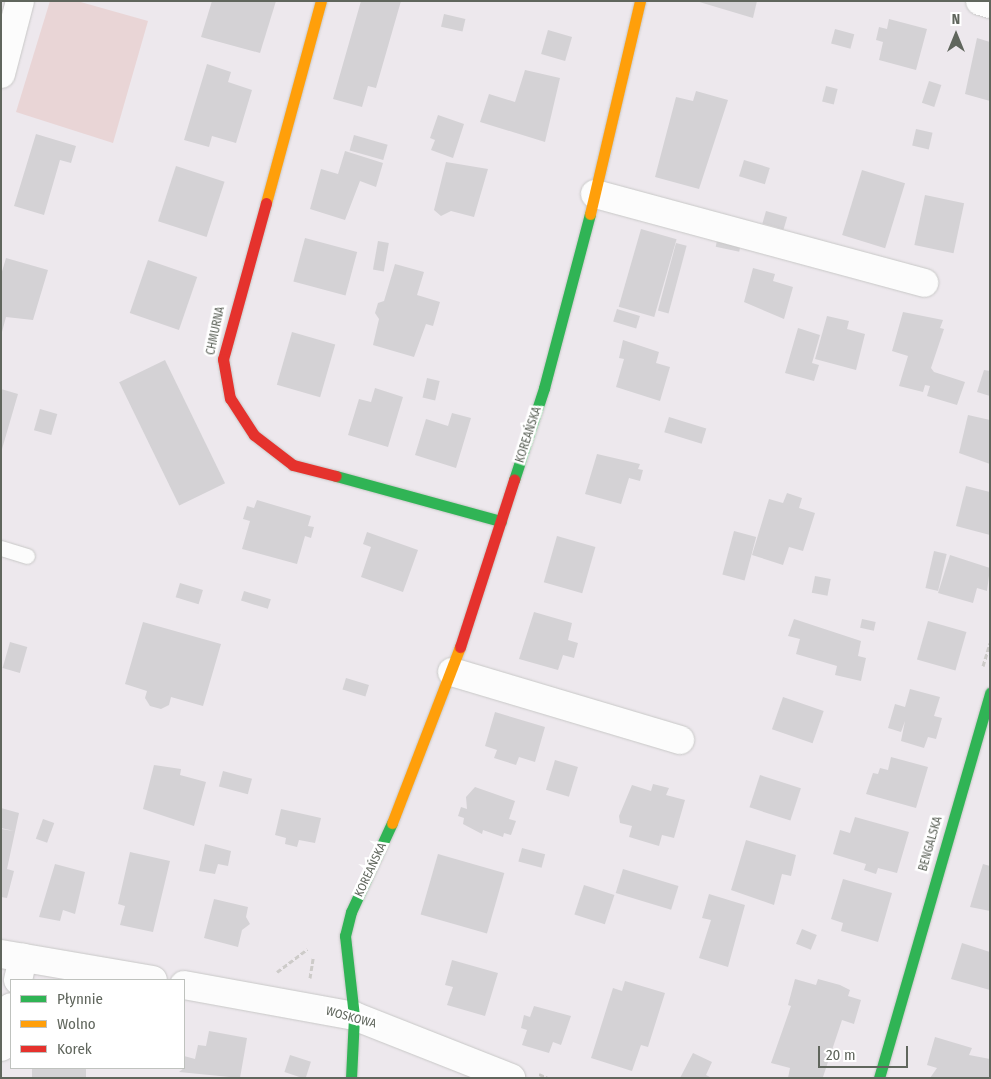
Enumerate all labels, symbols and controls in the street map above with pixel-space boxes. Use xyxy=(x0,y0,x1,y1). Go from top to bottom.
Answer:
north arrow xyxy=(931,10,981,60)
text: N xyxy=(952,11,960,28)
street label: CHMURNA xyxy=(204,305,228,357)
street label: KOREAŃSKA xyxy=(513,405,545,465)
street label: BENGALSKA xyxy=(916,815,946,873)
street label: KOREAŃSKA xyxy=(352,841,390,899)
legend xyxy=(10,979,185,1069)
text: Płynnie xyxy=(57,990,103,1008)
street label: WOSKOWA xyxy=(324,1004,378,1032)
text: Wolno xyxy=(57,1015,96,1033)
scale bar xyxy=(821,1036,911,1068)
text: Korek xyxy=(57,1040,92,1058)
text: 20 m xyxy=(826,1046,856,1064)

